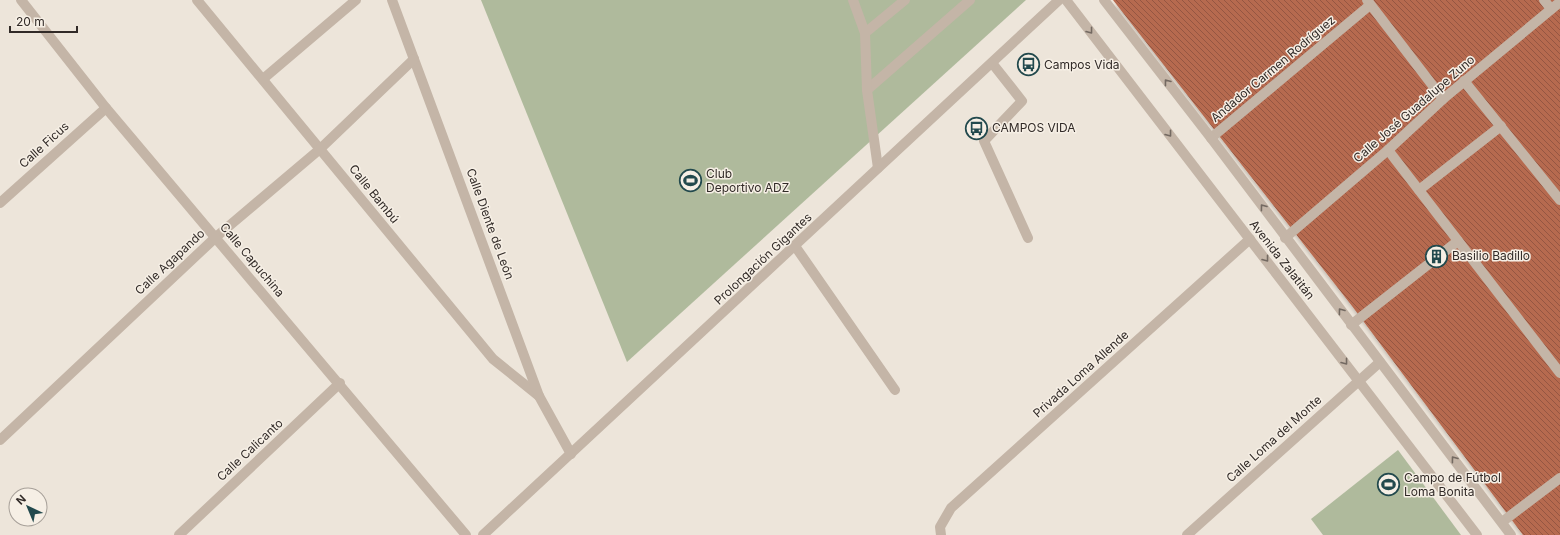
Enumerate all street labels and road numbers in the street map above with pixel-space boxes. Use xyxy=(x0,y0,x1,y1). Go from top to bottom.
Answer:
street label: Andador Carmen Rodríguez xyxy=(1207,12,1338,125)
street label: Calle José Guadalupe Zuno xyxy=(1350,52,1477,165)
street label: Calle Ficus xyxy=(16,118,72,171)
street label: Calle Bambú xyxy=(346,161,403,226)
street label: Calle Diente de León xyxy=(463,166,518,282)
street label: Prolongación Gigantes xyxy=(711,209,815,308)
street label: Avenida Zalatitán xyxy=(1247,217,1318,303)
street label: Calle Capuchina xyxy=(217,219,288,300)
street label: Calle Agapando xyxy=(132,225,208,298)
street label: Privada Loma Allende xyxy=(1030,327,1131,420)
street label: Calle Loma del Monte xyxy=(1223,392,1324,485)
street label: Calle Calicanto xyxy=(214,415,286,484)

